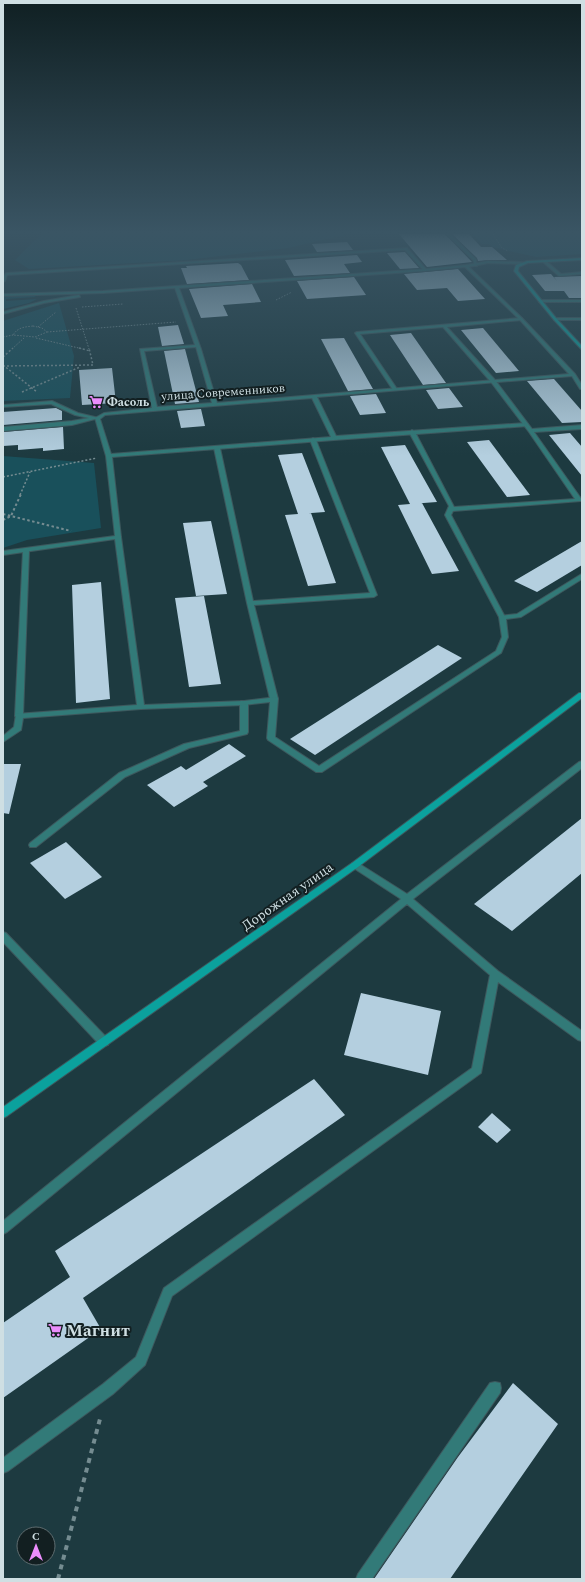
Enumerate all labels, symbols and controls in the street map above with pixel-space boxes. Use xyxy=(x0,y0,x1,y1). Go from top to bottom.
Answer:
street label: улица Современников xyxy=(160,379,285,406)
place label: Фасоль xyxy=(107,393,150,412)
supermarket icon: Фасоль xyxy=(88,394,104,410)
street label: Дорожная улица xyxy=(237,857,338,936)
place label: Магнит xyxy=(66,1318,130,1344)
supermarket icon: Магнит xyxy=(47,1322,63,1338)
north arrow xyxy=(16,1526,56,1566)
text: С xyxy=(32,1528,40,1545)

